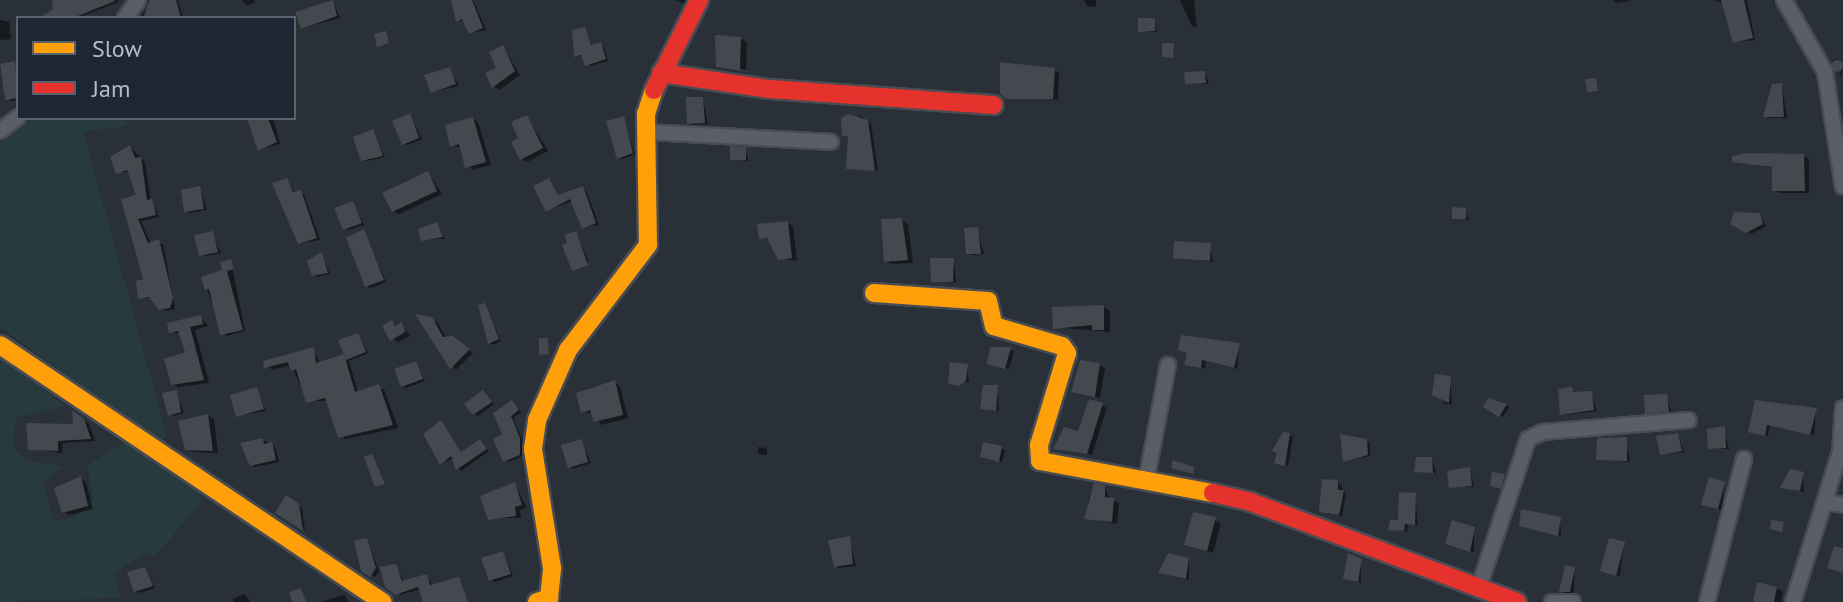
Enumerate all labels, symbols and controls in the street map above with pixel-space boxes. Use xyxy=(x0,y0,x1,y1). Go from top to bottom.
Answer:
legend xyxy=(16,16,296,120)
text: Slow xyxy=(92,33,142,64)
text: Jam xyxy=(92,73,130,104)

